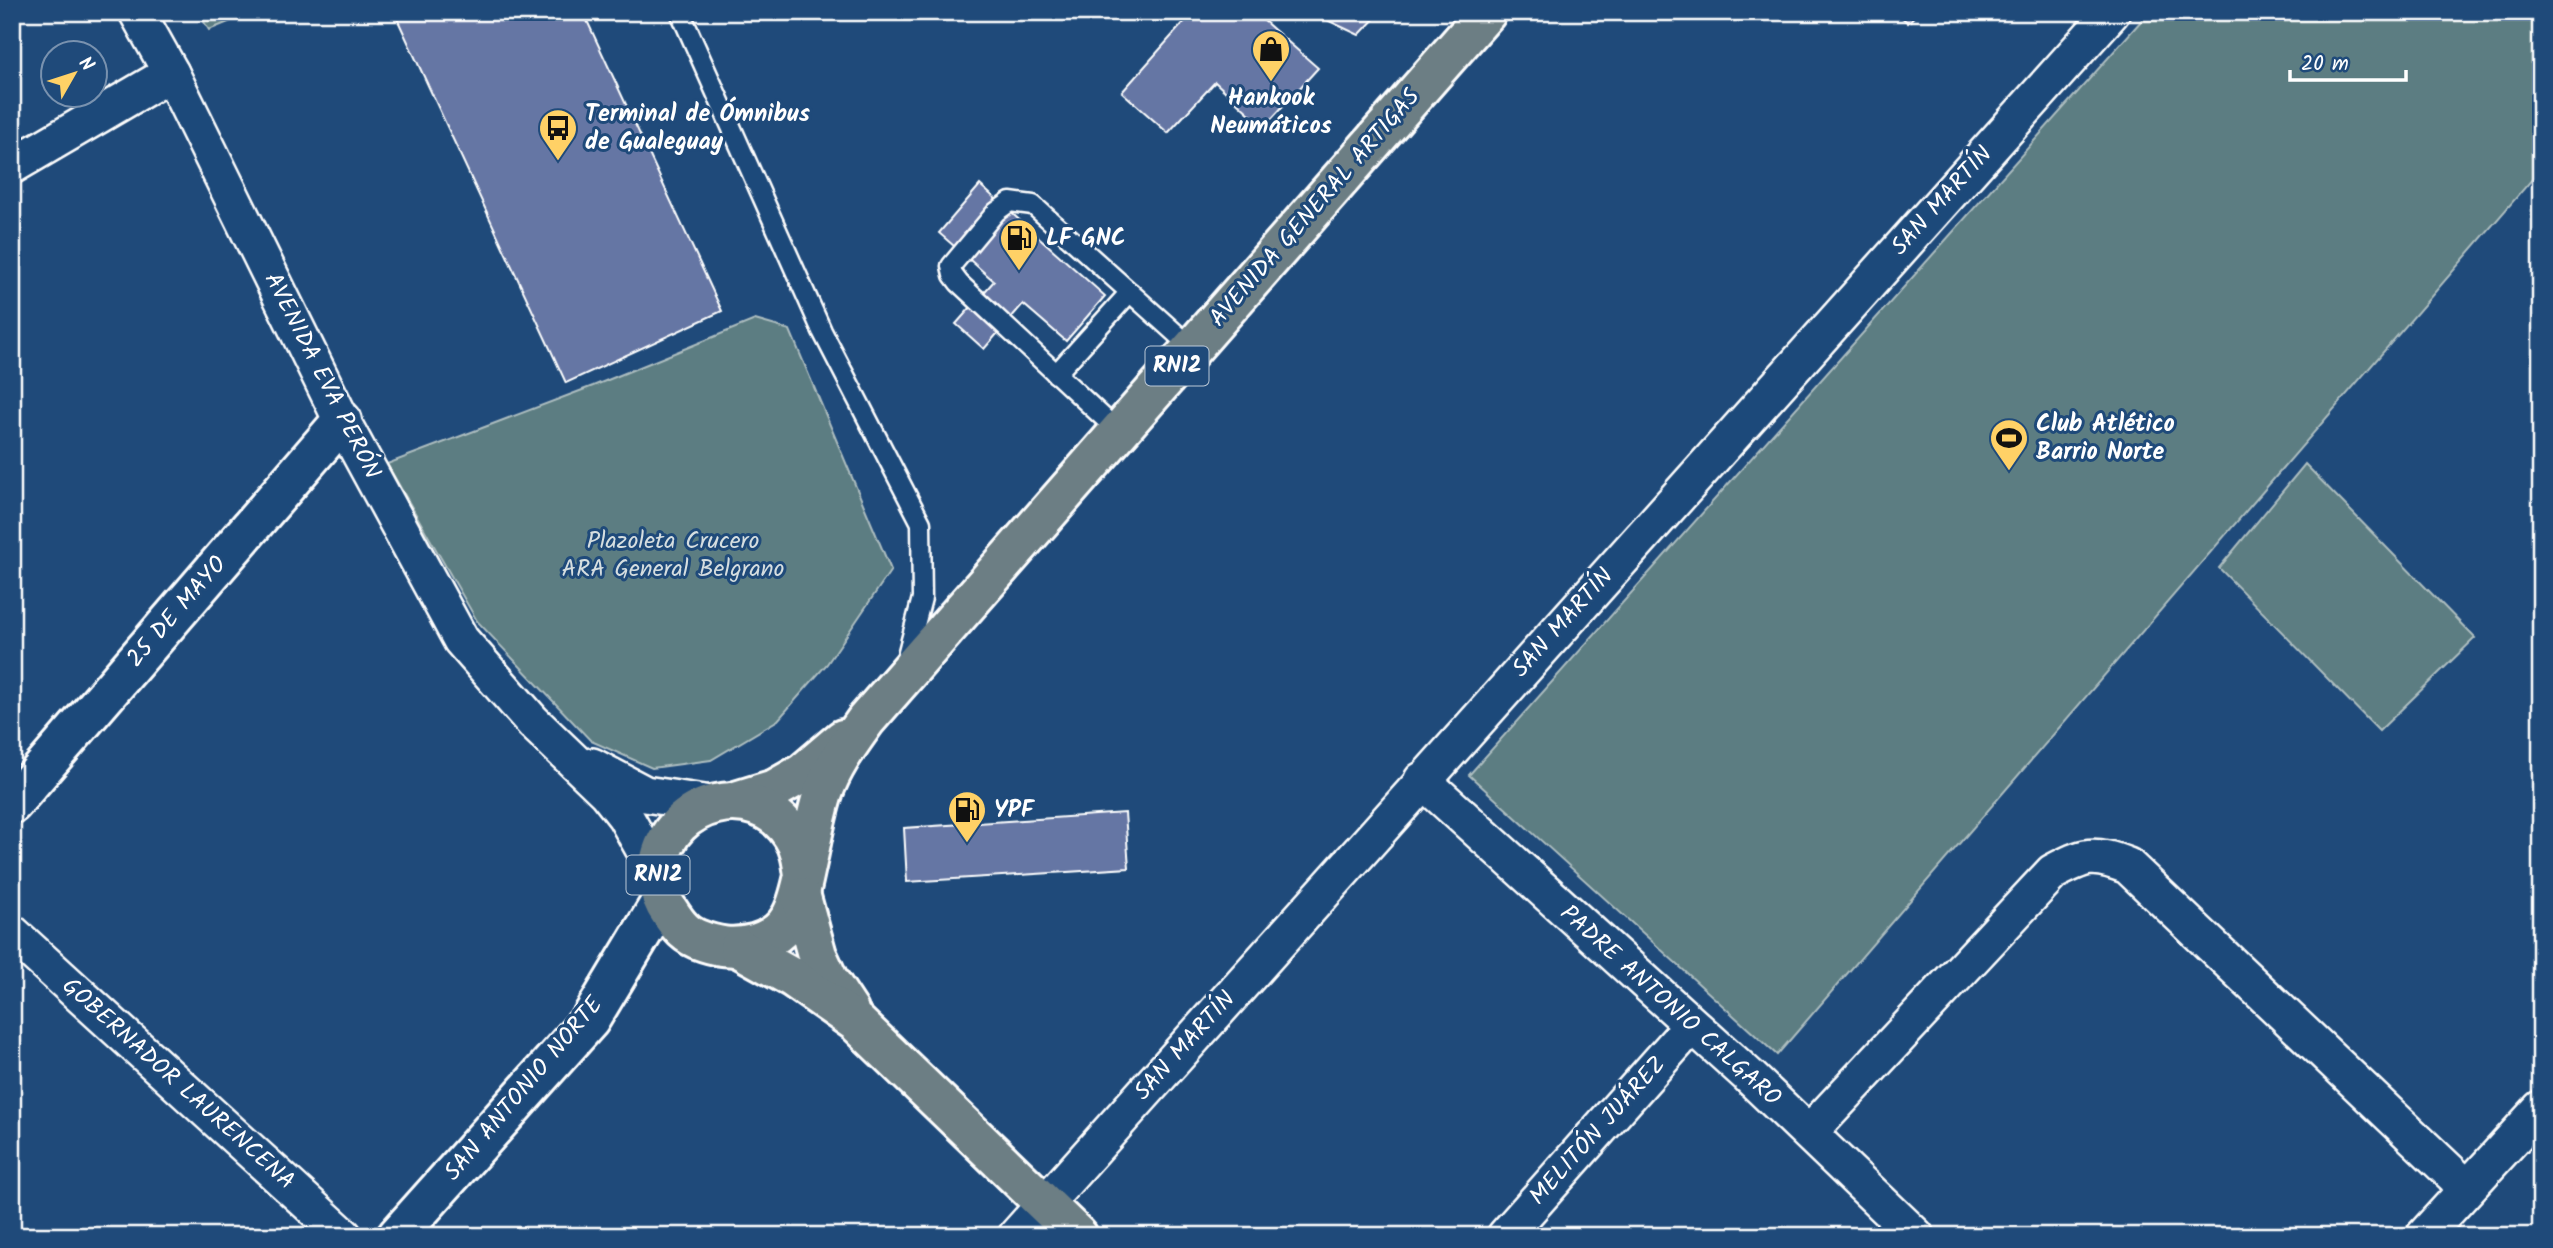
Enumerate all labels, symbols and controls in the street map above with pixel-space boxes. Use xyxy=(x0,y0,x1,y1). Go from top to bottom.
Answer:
shop icon: Hankook Neumáticos xyxy=(1250,28,1292,83)
north arrow xyxy=(38,38,108,108)
scale bar xyxy=(2290,38,2406,82)
text: 20 m xyxy=(2301,48,2349,81)
text: N xyxy=(70,50,101,79)
place label: Hankook Neumáticos xyxy=(1210,79,1332,146)
street label: AVENIDA GENERAL ARTIGAS xyxy=(1200,80,1430,336)
place label: Terminal de Ómnibus de Gualeguay xyxy=(585,95,810,162)
bus stop icon: Terminal de Ómnibus de Gualeguay xyxy=(537,107,579,162)
street label: SAN MARTÍN xyxy=(1882,137,2002,265)
fuel station icon: LF GNC xyxy=(998,217,1040,272)
place label: LF GNC xyxy=(1046,219,1126,258)
street label: AVENIDA EVA PERÓN xyxy=(253,266,391,486)
road number: RN12 xyxy=(1146,346,1208,386)
place label: Club Atlético Barrio Norte xyxy=(2036,405,2175,472)
sports icon: Club Atlético Barrio Norte xyxy=(1988,417,2030,472)
park label: Plazoleta Crucero ARA General Belgrano xyxy=(562,522,785,589)
street label: 25 DE MAYO xyxy=(117,547,237,677)
street label: SAN MARTÍN xyxy=(1503,559,1623,687)
fuel station icon: YPF xyxy=(946,789,988,844)
place label: YPF xyxy=(994,791,1036,830)
road number: RN12 xyxy=(626,856,690,894)
street label: PADRE ANTONIO CALGARO xyxy=(1550,895,1790,1117)
street label: GOBERNADOR LAURENCENA xyxy=(52,968,304,1200)
street label: SAN MARTÍN xyxy=(1125,982,1245,1110)
street label: SAN ANTONIO NORTE xyxy=(435,987,614,1190)
street label: MELITÓN JUÁREZ xyxy=(1520,1047,1676,1215)

